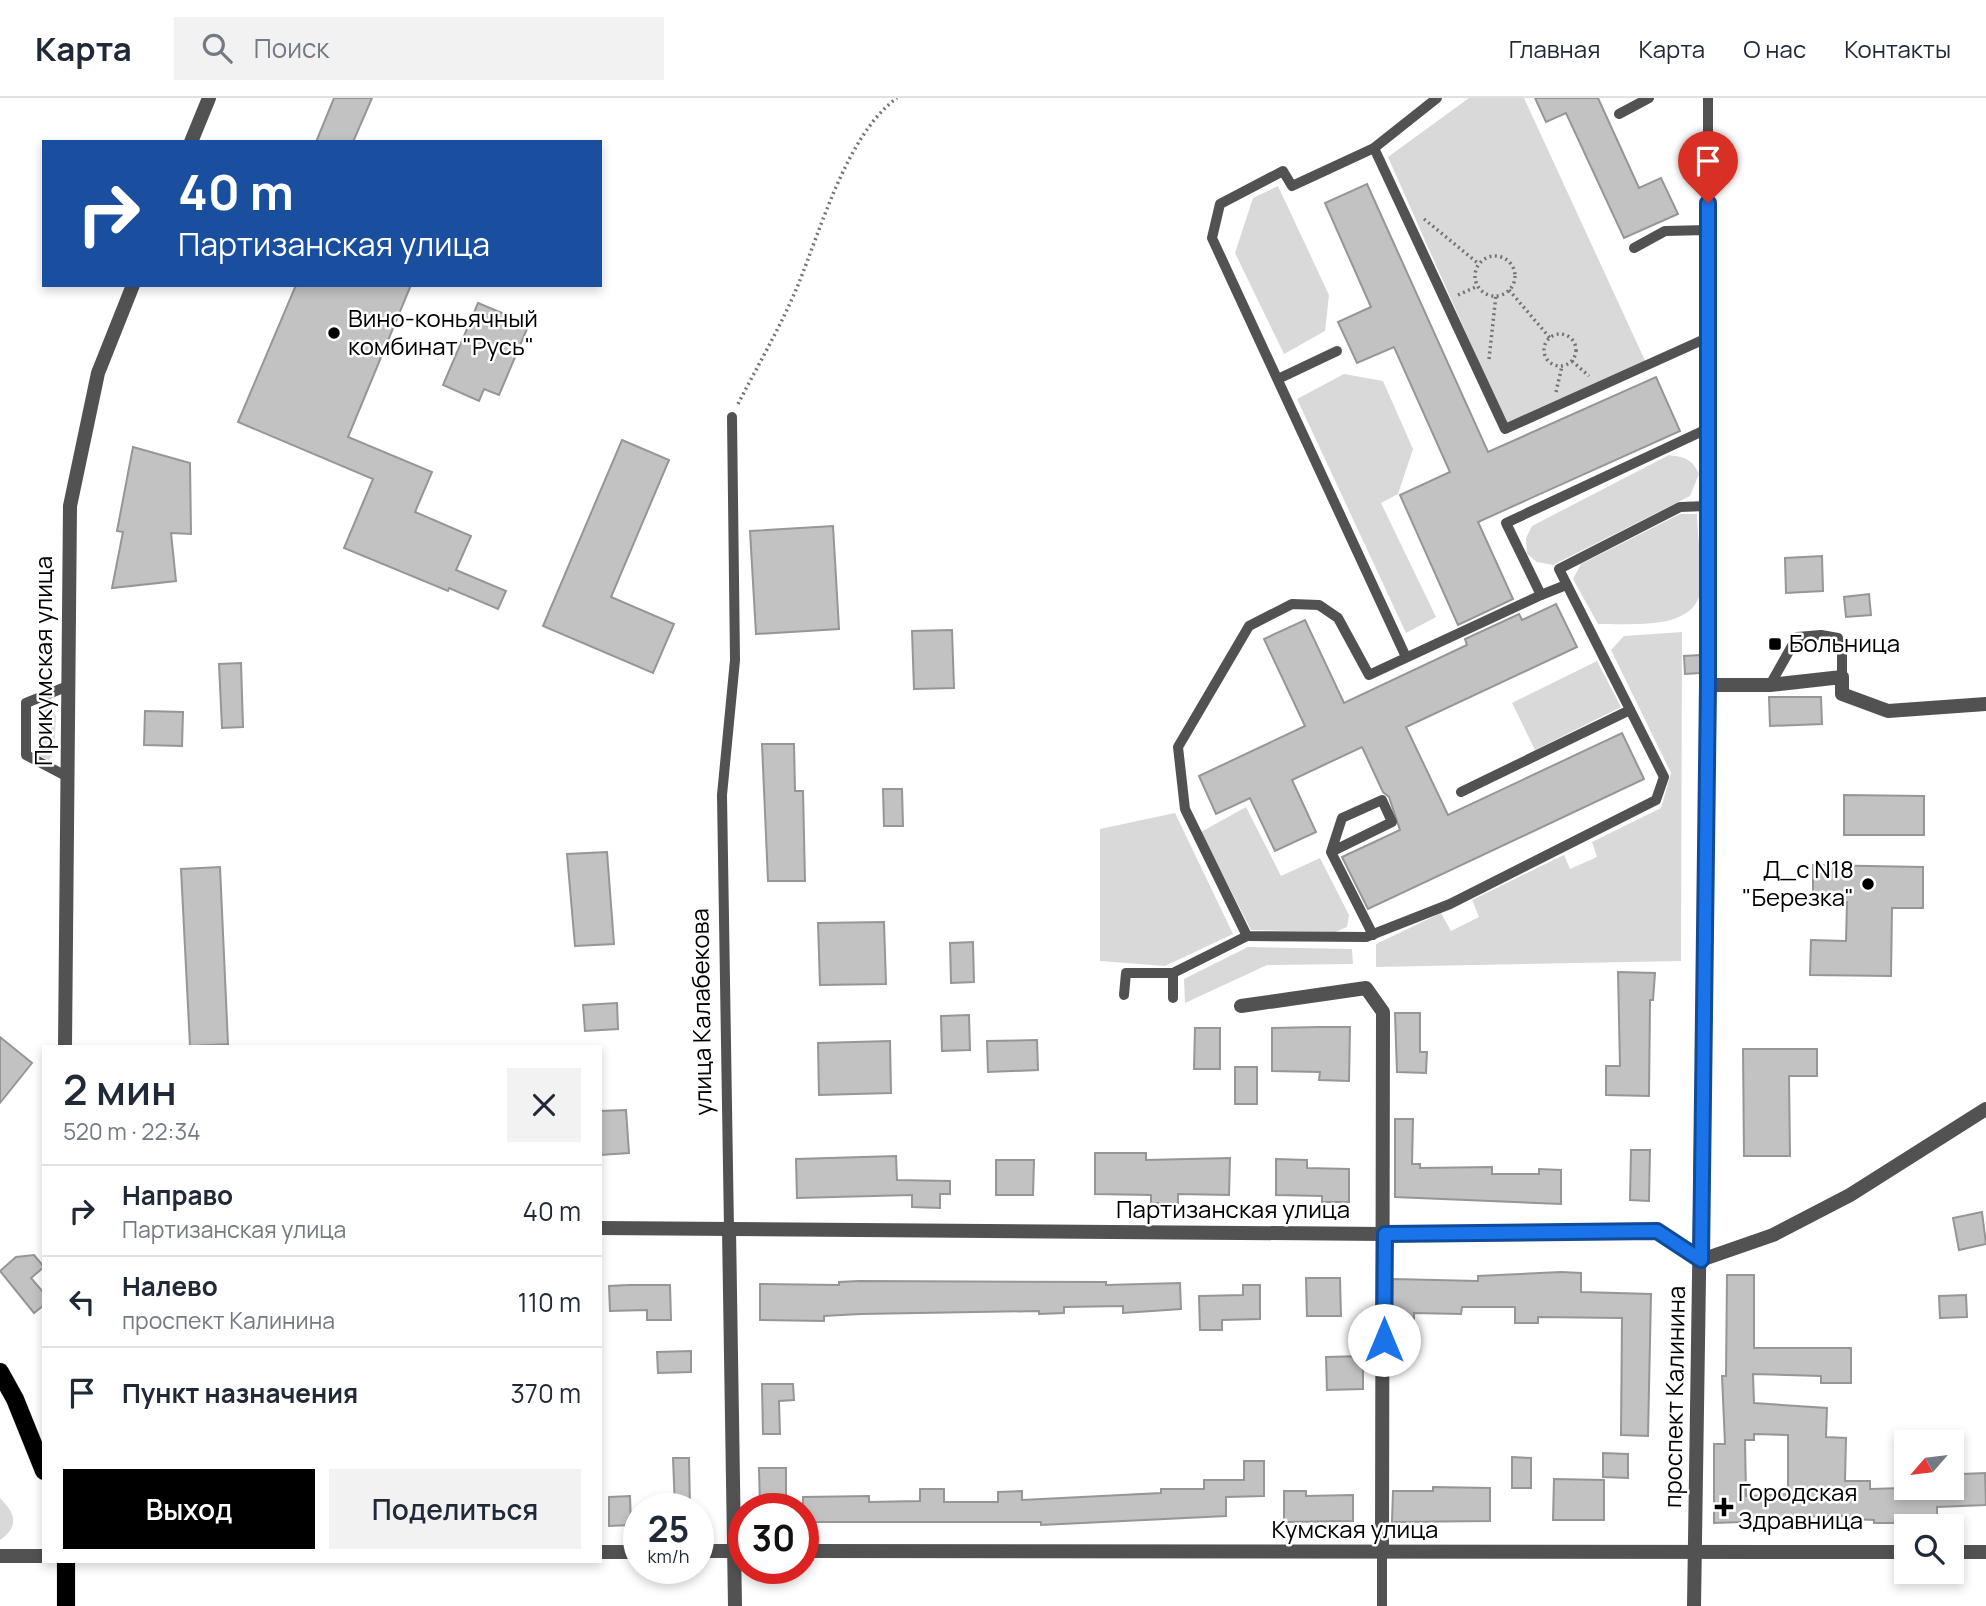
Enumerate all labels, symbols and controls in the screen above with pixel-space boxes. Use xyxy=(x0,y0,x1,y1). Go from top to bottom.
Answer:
search box xyxy=(174,17,664,80)
text: Карта xyxy=(35,26,132,71)
icon: search xyxy=(198,29,236,67)
text: Поиск xyxy=(254,30,329,66)
text: Главная xyxy=(1509,32,1600,65)
text: Карта xyxy=(1638,32,1705,65)
text: О нас xyxy=(1743,32,1806,65)
text: Контакты xyxy=(1844,32,1951,65)
pin xyxy=(1678,131,1738,203)
icon: arrive xyxy=(1689,142,1727,180)
text: 40 m xyxy=(178,158,294,225)
icon: right xyxy=(63,168,154,259)
text: Партизанская улица xyxy=(178,222,490,266)
place label: Вино-коньячный комбинат "Русь" xyxy=(348,301,538,362)
marker: Вино-коньячный комбинат "Русь" xyxy=(326,325,342,341)
street label: Прикумская улица xyxy=(26,556,59,766)
place label: Больница xyxy=(1789,626,1900,659)
marker: Больница xyxy=(1767,636,1783,652)
place label: Д_с N18 "Березка" xyxy=(1742,852,1854,913)
marker: Д_с N18 "Березка" xyxy=(1860,876,1876,892)
street label: улица Калабекова xyxy=(682,908,719,1116)
text: 2 мин xyxy=(63,1060,177,1118)
button: close xyxy=(507,1068,581,1142)
text: 520 m · 22:34 xyxy=(63,1115,201,1147)
text: Направо xyxy=(122,1177,233,1213)
icon: right xyxy=(63,1192,101,1230)
street label: Партизанская улица xyxy=(1116,1192,1350,1225)
text: 40 m xyxy=(523,1193,581,1229)
text: Партизанская улица xyxy=(122,1213,346,1245)
text: Налево xyxy=(122,1268,218,1304)
icon: left xyxy=(63,1283,101,1321)
text: 110 m xyxy=(518,1284,581,1320)
street label: проспект Калинина xyxy=(1655,1286,1692,1508)
position arrow xyxy=(1347,1303,1421,1377)
text: проспект Калинина xyxy=(122,1304,335,1336)
icon: arrive xyxy=(63,1374,101,1412)
text: Пункт назначения xyxy=(122,1375,358,1411)
text: 370 m xyxy=(510,1375,581,1411)
north arrow xyxy=(1894,1430,1964,1500)
map controls xyxy=(1894,1430,1964,1584)
button: Выход xyxy=(63,1469,315,1549)
button: Поделиться xyxy=(329,1469,581,1549)
place label: Городская Здравница xyxy=(1738,1475,1863,1536)
speed limit sign: 30 xyxy=(728,1493,819,1584)
marker: Городская Здравница xyxy=(1716,1499,1732,1515)
text: 25 xyxy=(648,1505,689,1553)
street label: Кумская улица xyxy=(1272,1512,1438,1545)
button: search xyxy=(1894,1514,1964,1584)
text: km/h xyxy=(648,1544,689,1568)

